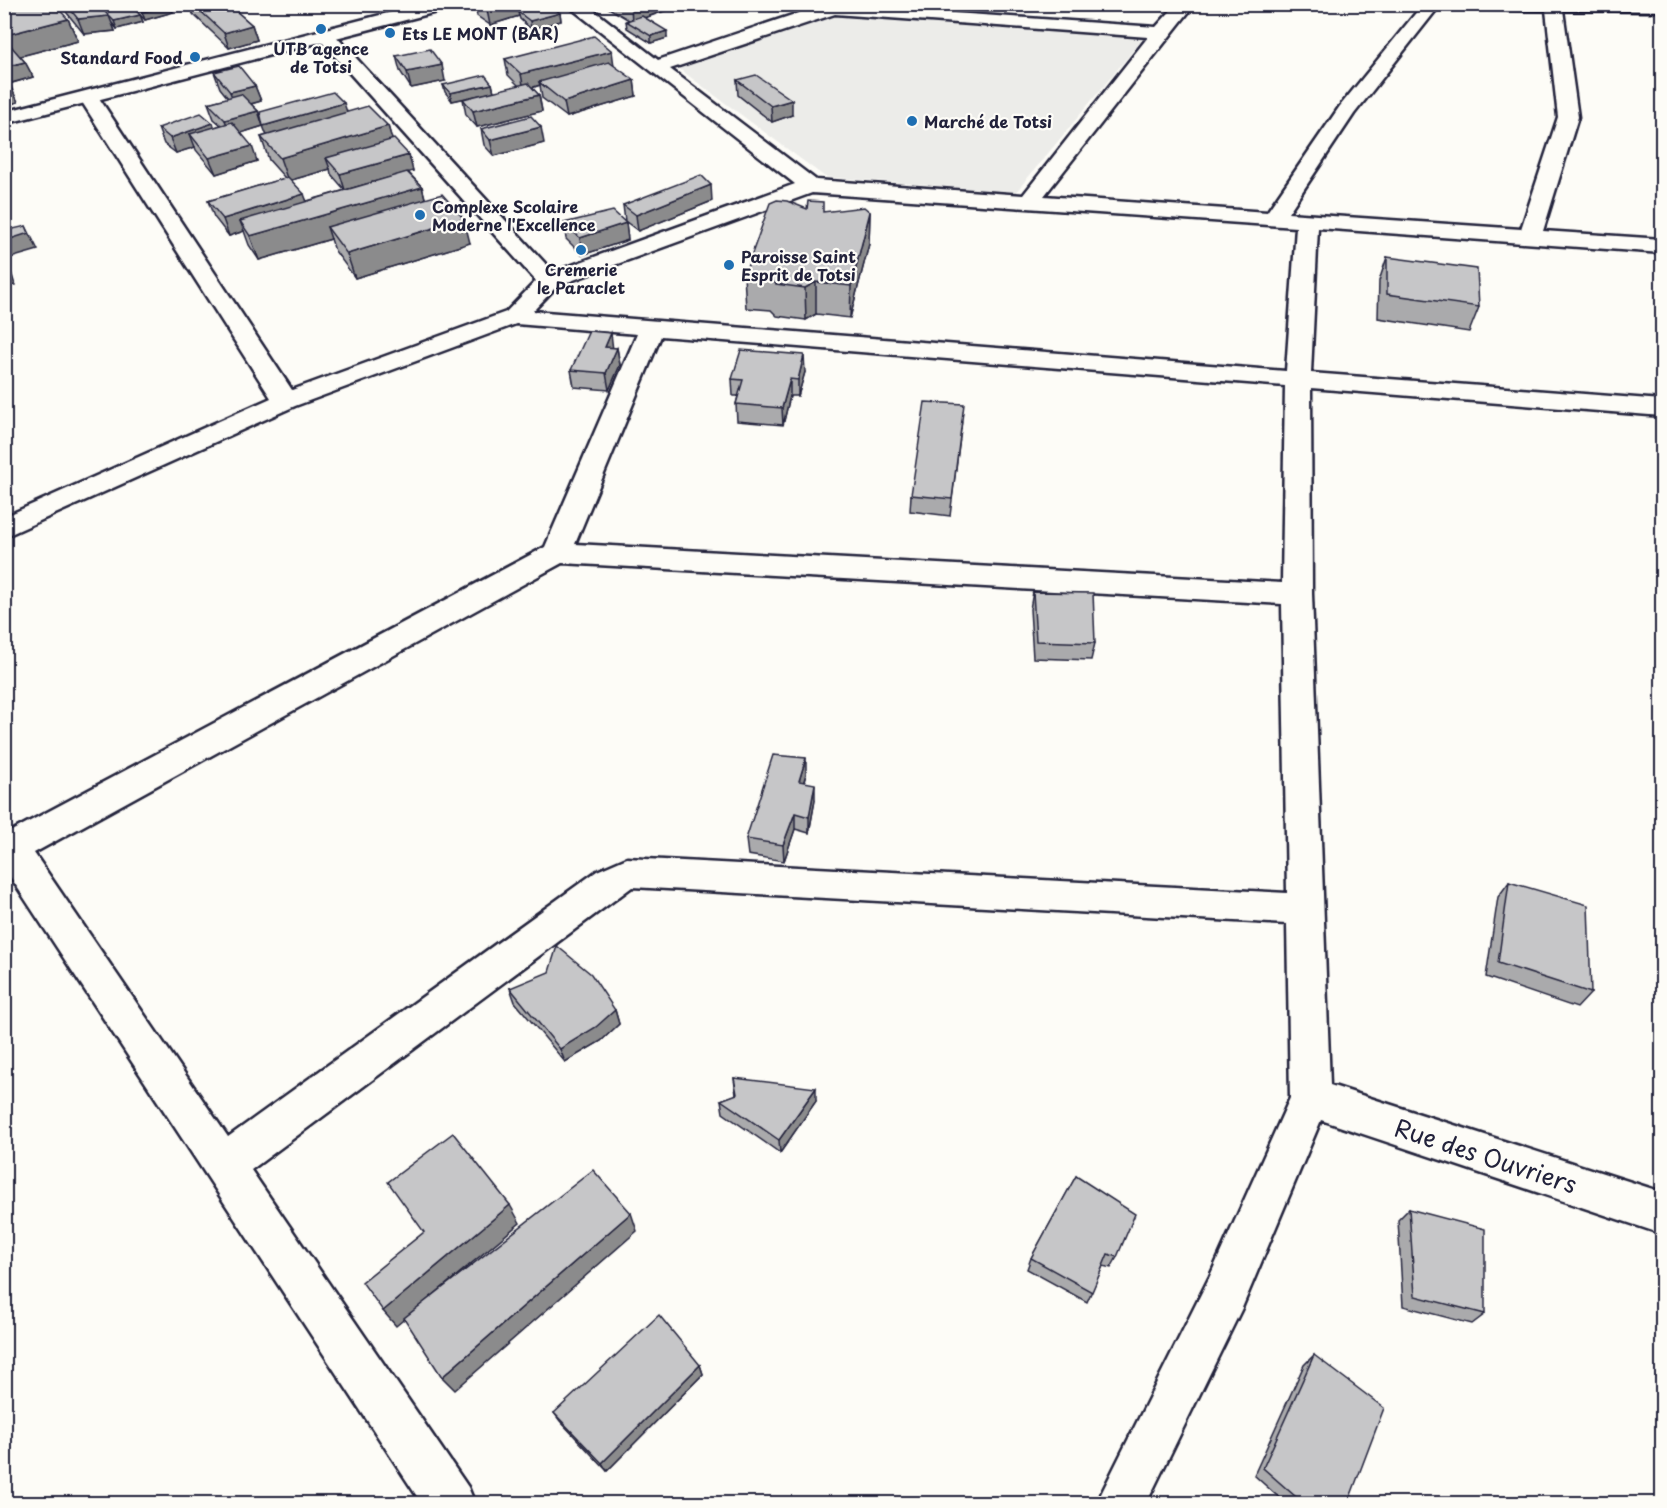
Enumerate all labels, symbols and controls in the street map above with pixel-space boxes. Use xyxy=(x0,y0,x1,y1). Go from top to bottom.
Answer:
place label: Ets LE MONT (BAR) xyxy=(402,21,559,45)
marker: UTB agence de Totsi xyxy=(314,22,328,36)
marker: Ets LE MONT (BAR) xyxy=(383,26,397,40)
place label: UTB agence de Totsi xyxy=(273,36,369,78)
place label: Standard Food xyxy=(60,45,183,69)
marker: Standard Food xyxy=(188,50,202,64)
place label: Marché de Totsi xyxy=(924,109,1052,133)
marker: Marché de Totsi xyxy=(905,114,919,128)
place label: Complexe Scolaire Moderne l'Excellence xyxy=(432,194,596,236)
marker: Complexe Scolaire Moderne l'Excellence xyxy=(413,208,427,222)
marker: Cremerie le Paraclet xyxy=(574,243,588,257)
place label: Paroisse Saint Esprit de Totsi xyxy=(741,244,856,286)
place label: Cremerie le Paraclet xyxy=(537,257,625,299)
marker: Paroisse Saint Esprit de Totsi xyxy=(722,258,736,272)
street label: Rue des Ouvriers xyxy=(1390,1109,1582,1201)

